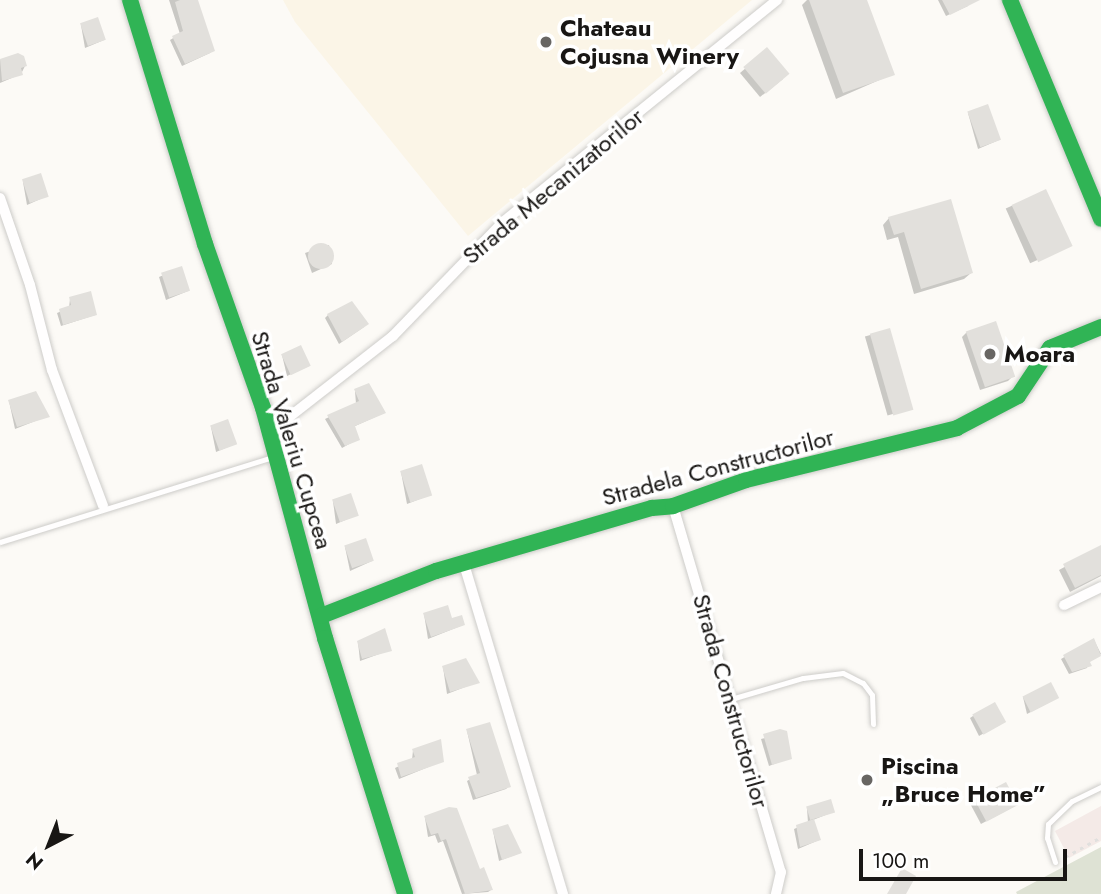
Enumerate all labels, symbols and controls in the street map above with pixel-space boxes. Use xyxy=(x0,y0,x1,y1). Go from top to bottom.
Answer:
place label: Chateau Cojusna Winery xyxy=(560,14,739,70)
marker: Chateau Cojusna Winery xyxy=(538,34,554,50)
street label: Strada Mecanizatorilor xyxy=(457,102,649,270)
street label: Strada Valeriu Cupcea xyxy=(245,328,339,552)
place label: Moara xyxy=(1004,340,1075,368)
marker: Moara xyxy=(982,346,998,362)
street label: Stradela Constructorilor xyxy=(599,422,837,512)
street label: Strada Constructorilor xyxy=(687,591,775,811)
place label: Piscina „Bruce Home” xyxy=(881,752,1046,808)
marker: Piscina „Bruce Home” xyxy=(859,772,875,788)
north arrow xyxy=(14,810,84,880)
scale bar xyxy=(863,834,1071,878)
text: N xyxy=(20,846,49,876)
text: 100 m xyxy=(872,846,929,876)

